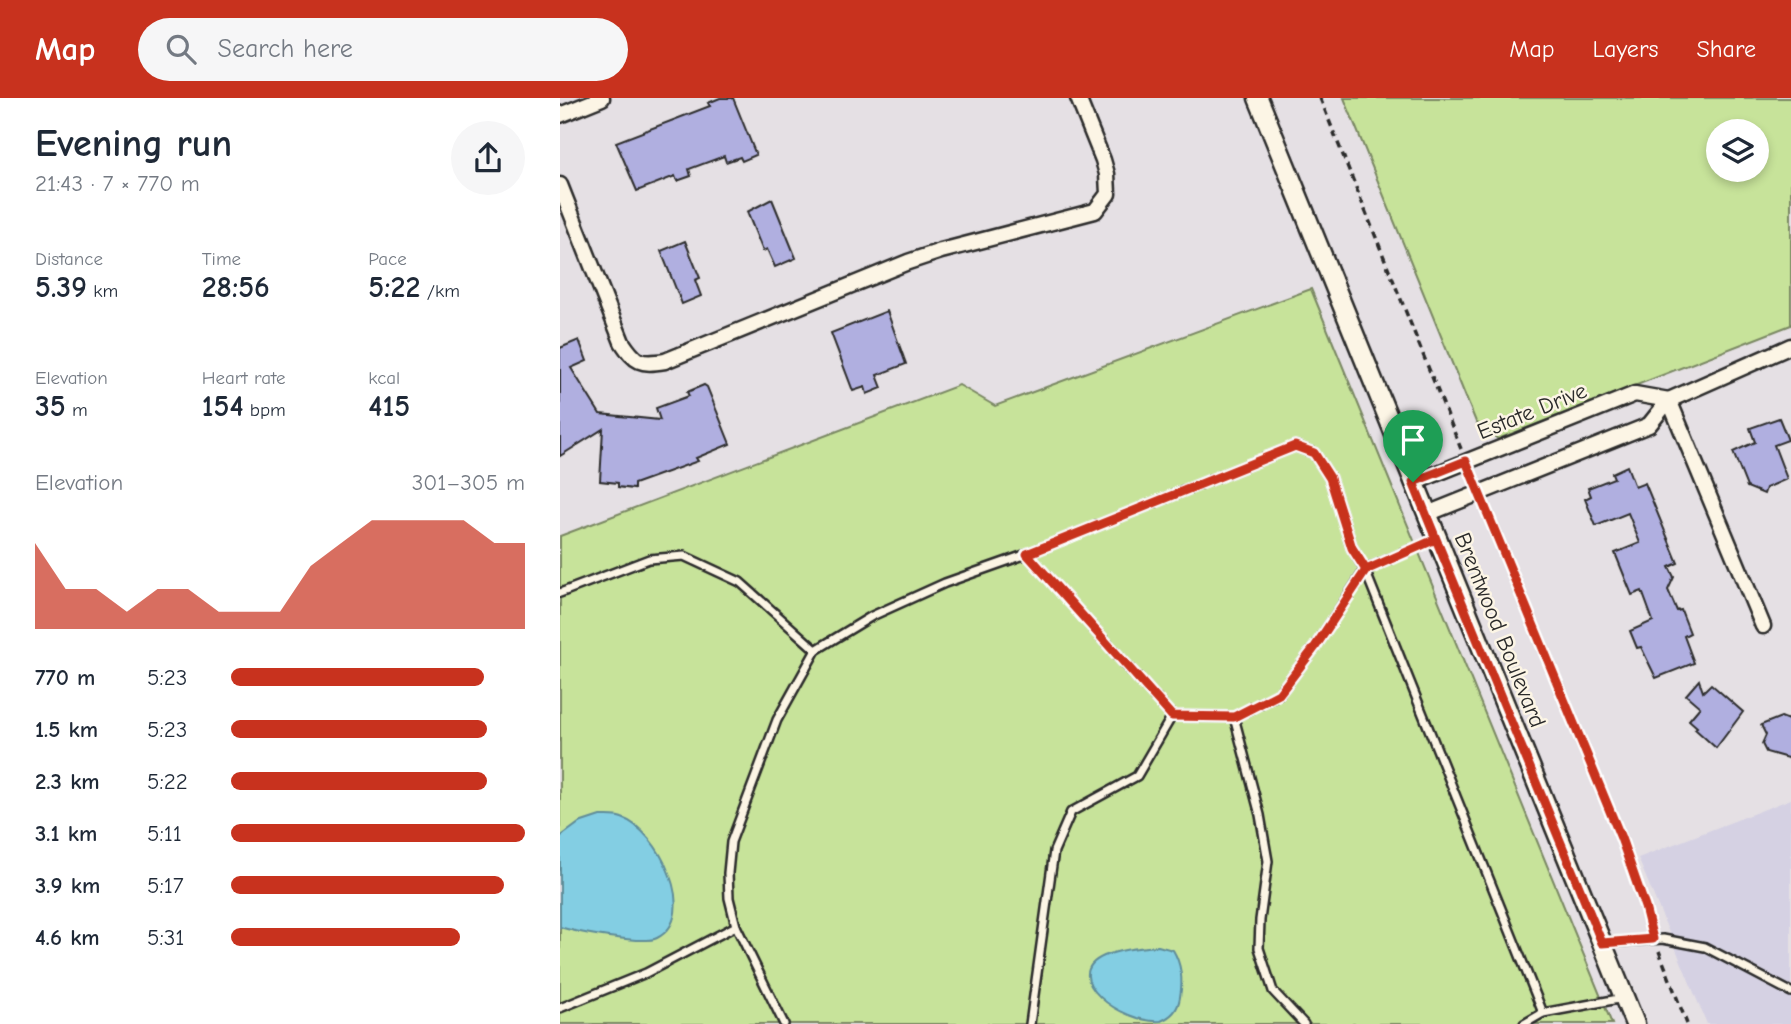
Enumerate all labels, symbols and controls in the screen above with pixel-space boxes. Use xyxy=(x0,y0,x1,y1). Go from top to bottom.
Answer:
search box xyxy=(138,18,628,81)
text: Map xyxy=(35,30,96,68)
icon: search xyxy=(162,30,200,68)
text: Search here xyxy=(218,34,353,64)
text: Map xyxy=(1509,35,1555,63)
text: Layers xyxy=(1593,35,1658,63)
text: Share xyxy=(1696,35,1756,63)
map controls xyxy=(1706,119,1769,182)
button: layers xyxy=(1706,119,1769,182)
button: share xyxy=(451,121,525,195)
text: Evening run xyxy=(35,122,232,166)
text: 21:43 · 7 × 770 m xyxy=(35,170,200,197)
text: Distance xyxy=(35,248,103,270)
text: Time xyxy=(202,248,241,270)
text: Pace xyxy=(368,248,407,270)
text: 5.39 xyxy=(35,270,87,305)
text: 28:56 xyxy=(202,270,270,305)
text: 5:22 xyxy=(368,270,420,305)
text: km xyxy=(87,280,118,302)
text: /km xyxy=(420,280,460,302)
text: Elevation xyxy=(35,367,108,389)
text: Heart rate xyxy=(202,367,285,389)
text: kcal xyxy=(368,367,400,389)
street label: Estate Drive xyxy=(1473,377,1591,445)
text: 35 xyxy=(35,389,66,424)
text: 154 xyxy=(202,389,243,424)
text: 415 xyxy=(368,389,410,424)
text: m xyxy=(66,399,88,421)
text: bpm xyxy=(243,399,286,421)
pin xyxy=(1383,410,1443,482)
icon: arrive xyxy=(1394,421,1432,459)
text: Elevation xyxy=(35,469,123,496)
text: 301–305 m xyxy=(412,469,525,496)
street label: Brentwood Boulevard xyxy=(1449,529,1551,731)
text: 770 m xyxy=(35,664,95,691)
text: 5:23 xyxy=(147,664,187,691)
text: 1.5 km xyxy=(35,716,98,743)
text: 5:23 xyxy=(147,716,187,743)
text: 2.3 km xyxy=(35,768,100,795)
text: 5:22 xyxy=(147,768,188,795)
text: 3.1 km xyxy=(35,820,97,847)
text: 5:11 xyxy=(147,820,182,847)
text: 3.9 km xyxy=(35,872,100,899)
text: 5:17 xyxy=(147,872,184,899)
text: 4.6 km xyxy=(35,924,100,951)
text: 5:31 xyxy=(147,924,184,951)

